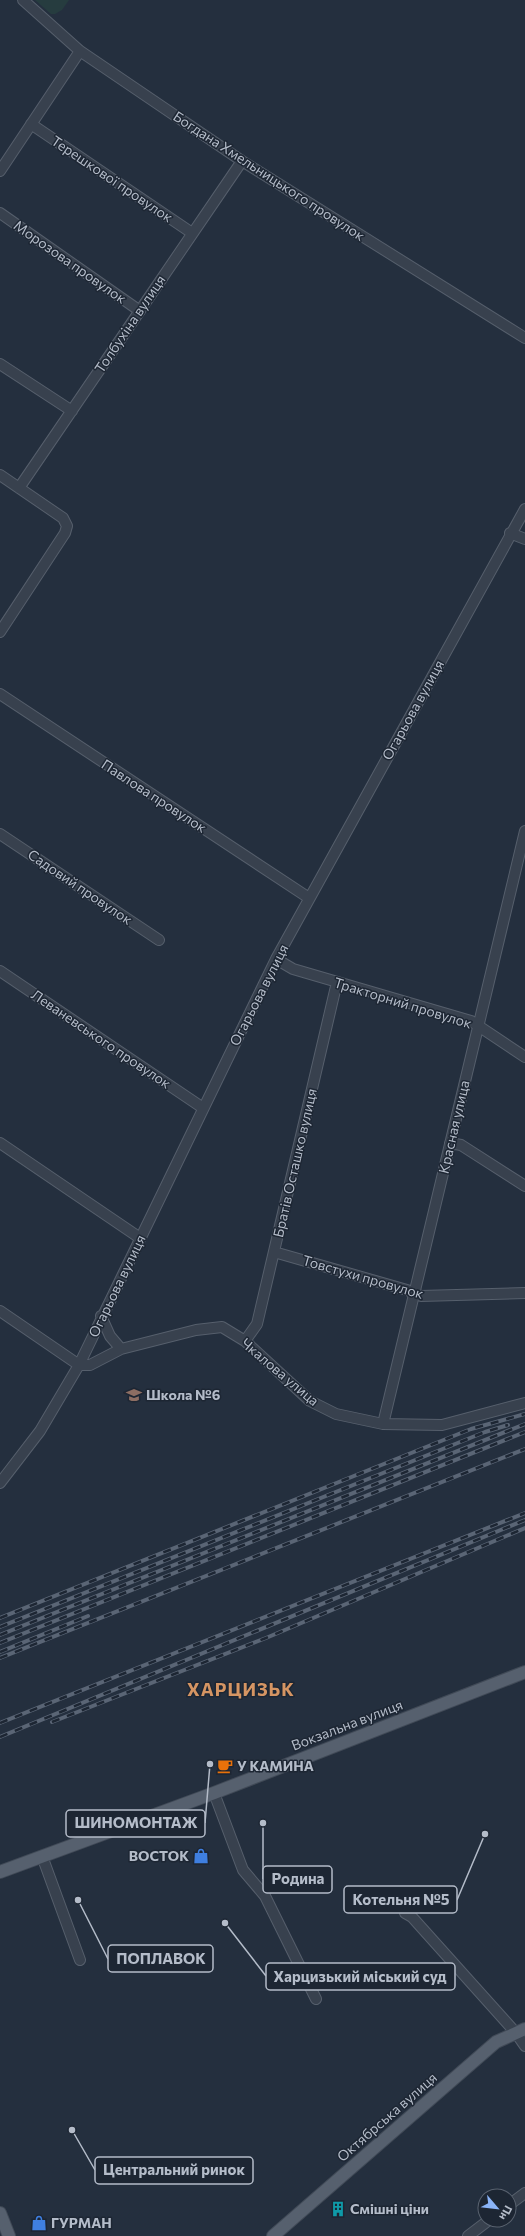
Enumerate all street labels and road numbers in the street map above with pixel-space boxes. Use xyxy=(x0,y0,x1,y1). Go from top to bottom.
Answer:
street label: Богдана Хмельницького провулок xyxy=(170,107,369,244)
street label: Терешкової провулок xyxy=(48,132,177,226)
street label: Морозова провулок xyxy=(11,216,130,307)
street label: Толбухіна вулиця xyxy=(91,272,169,376)
street label: Огарьова вулиця xyxy=(378,657,447,763)
street label: Павлова провулок xyxy=(99,755,210,836)
street label: Садовий провулок xyxy=(25,845,136,928)
street label: Огарьова вулиця xyxy=(226,941,291,1048)
street label: Тракторний провулок xyxy=(332,973,475,1032)
street label: Леваневського провулок xyxy=(28,985,175,1092)
street label: Красная улица xyxy=(435,1079,473,1175)
street label: Братів Осташко вулиця xyxy=(269,1087,320,1239)
street label: Огарьова вулиця xyxy=(84,1232,149,1340)
street label: Товстухи провулок xyxy=(301,1251,426,1302)
street label: Чкалова улица xyxy=(238,1334,323,1409)
street label: Вокзальна вулиця xyxy=(289,1695,405,1754)
street label: Октябрська вулиця xyxy=(333,2069,440,2165)

